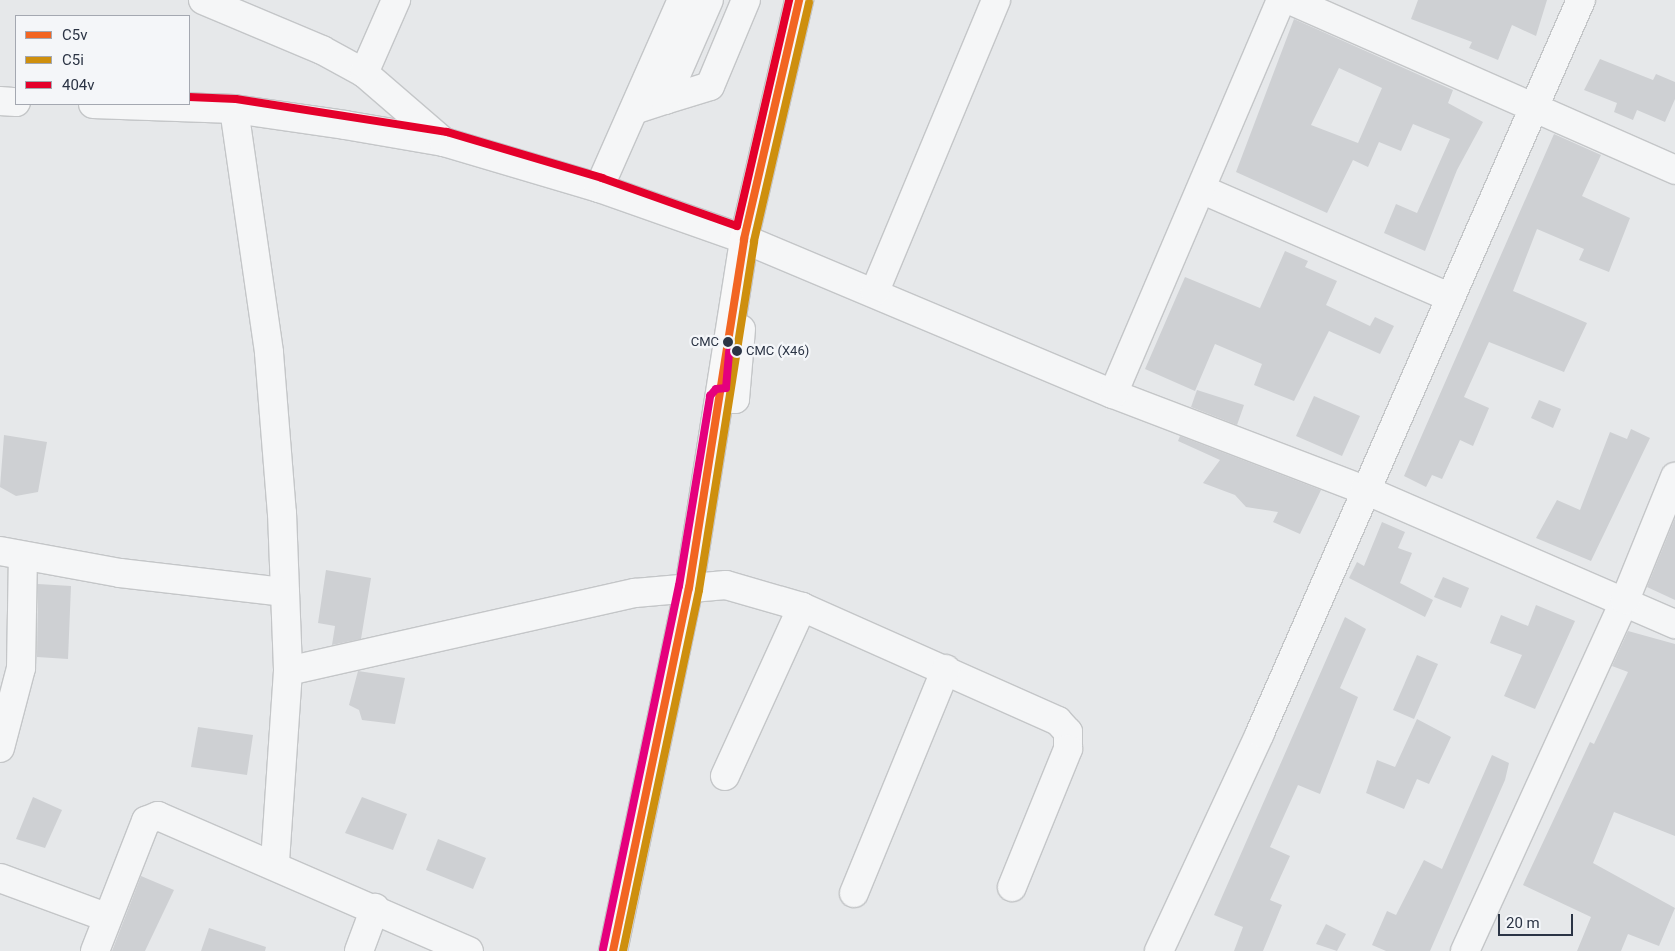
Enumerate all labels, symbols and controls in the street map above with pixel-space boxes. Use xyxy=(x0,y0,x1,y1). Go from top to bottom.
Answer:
legend xyxy=(15,15,190,105)
text: C5v xyxy=(62,26,87,44)
text: C5i xyxy=(62,51,84,69)
text: 404v xyxy=(62,76,95,94)
place label: CMC xyxy=(691,334,719,350)
marker: CMC xyxy=(723,337,733,347)
place label: CMC (X46) xyxy=(746,343,809,359)
marker: CMC (X46) xyxy=(732,346,742,356)
scale bar xyxy=(1500,904,1575,936)
text: 20 m xyxy=(1506,914,1540,932)

